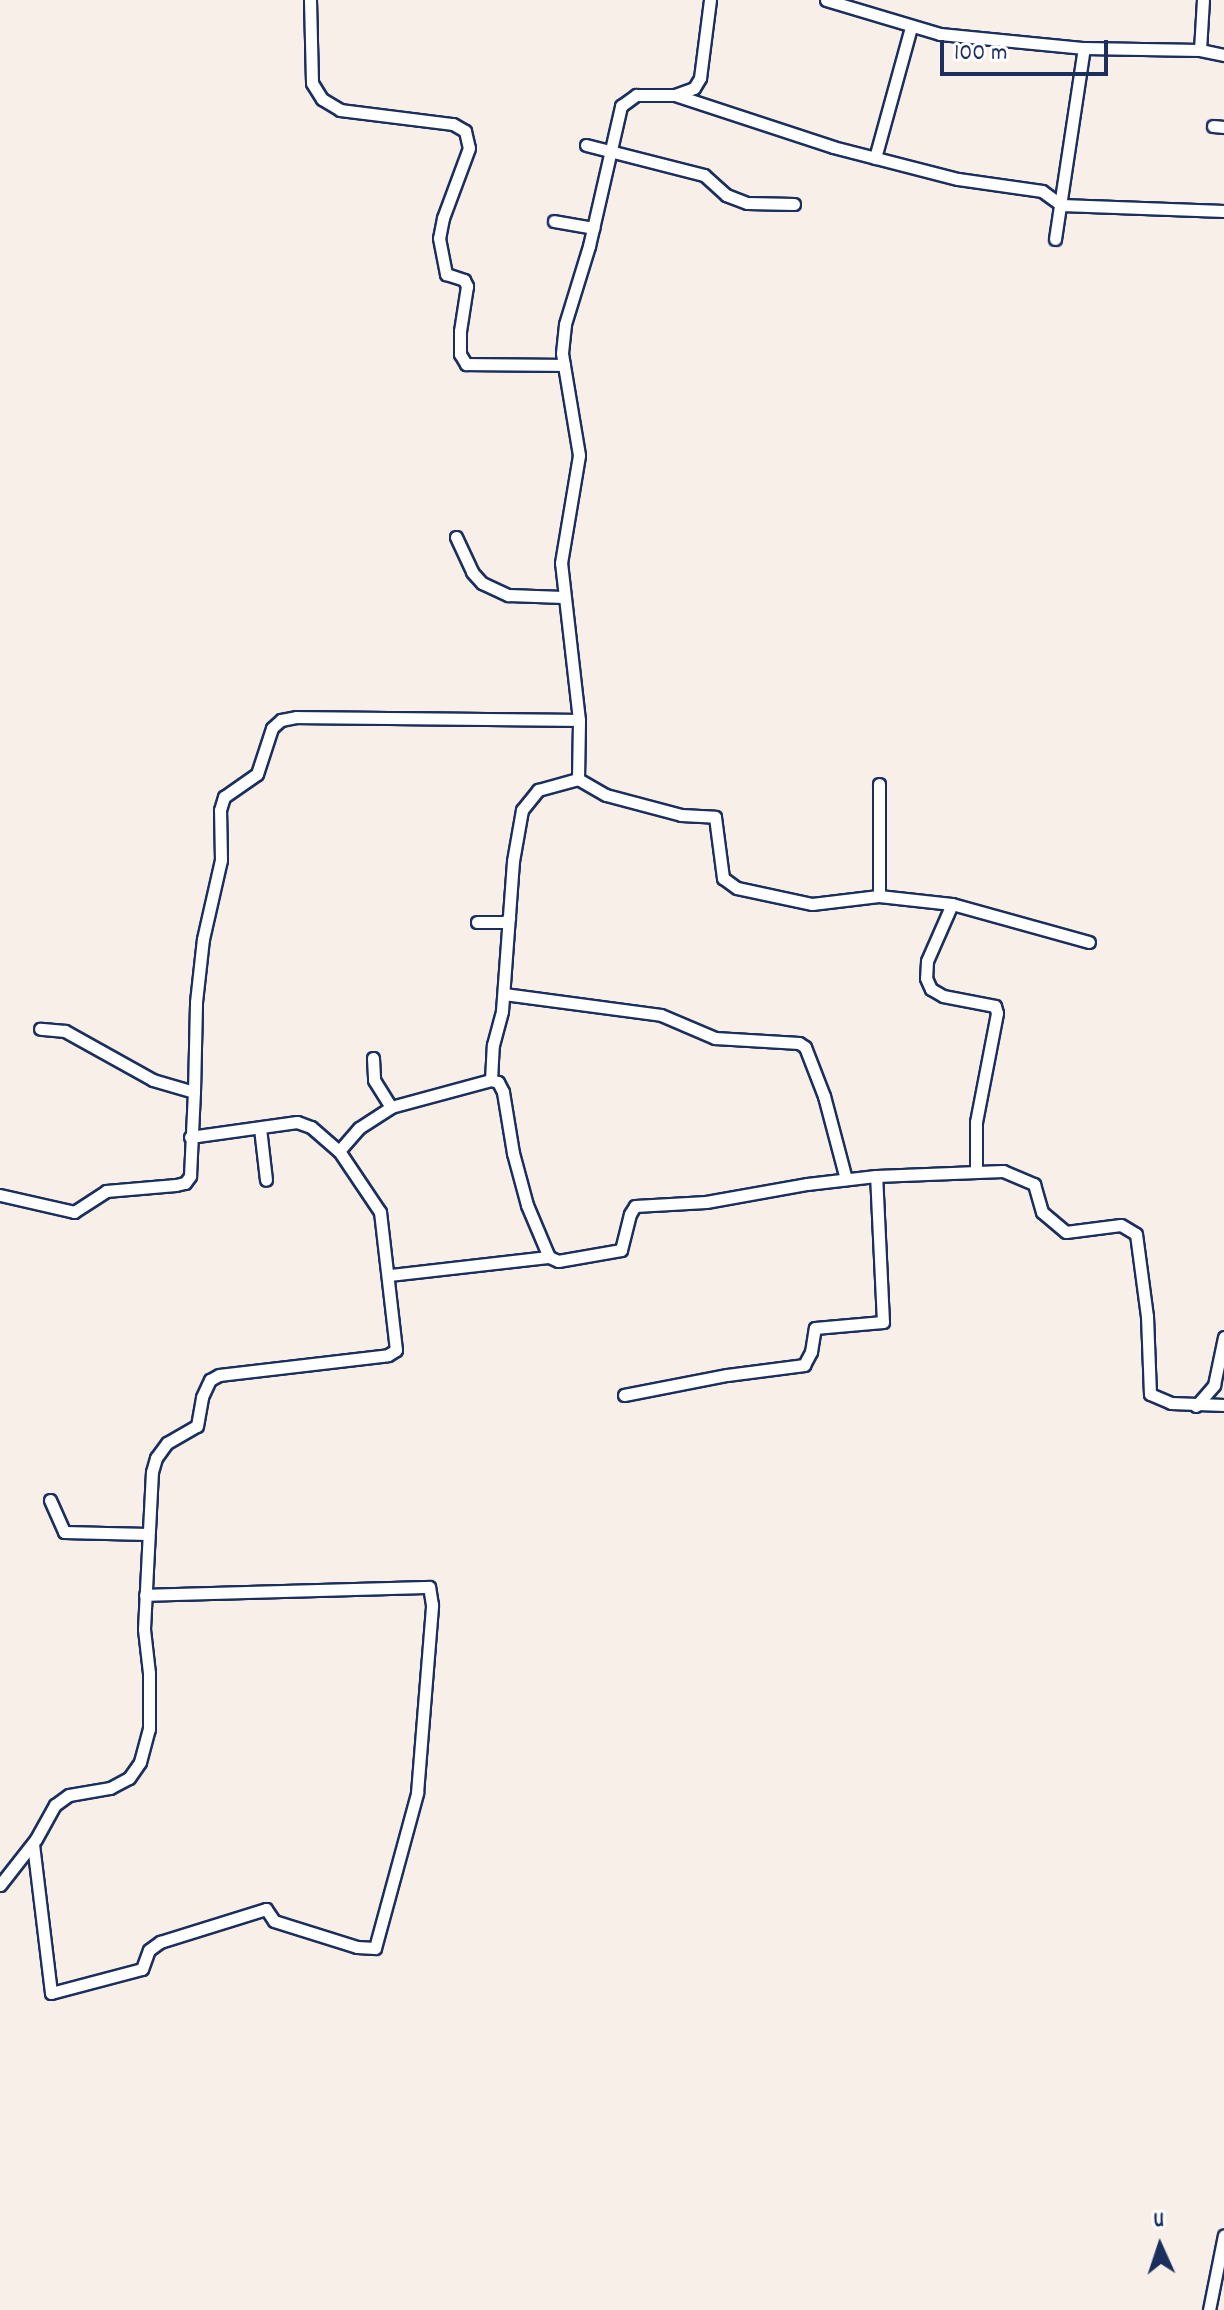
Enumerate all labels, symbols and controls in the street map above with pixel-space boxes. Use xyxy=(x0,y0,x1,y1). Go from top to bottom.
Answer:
scale bar xyxy=(944,24,1112,74)
text: 100 m xyxy=(954,37,1007,71)
north arrow xyxy=(1120,2206,1200,2286)
text: U xyxy=(1153,2206,1165,2237)

